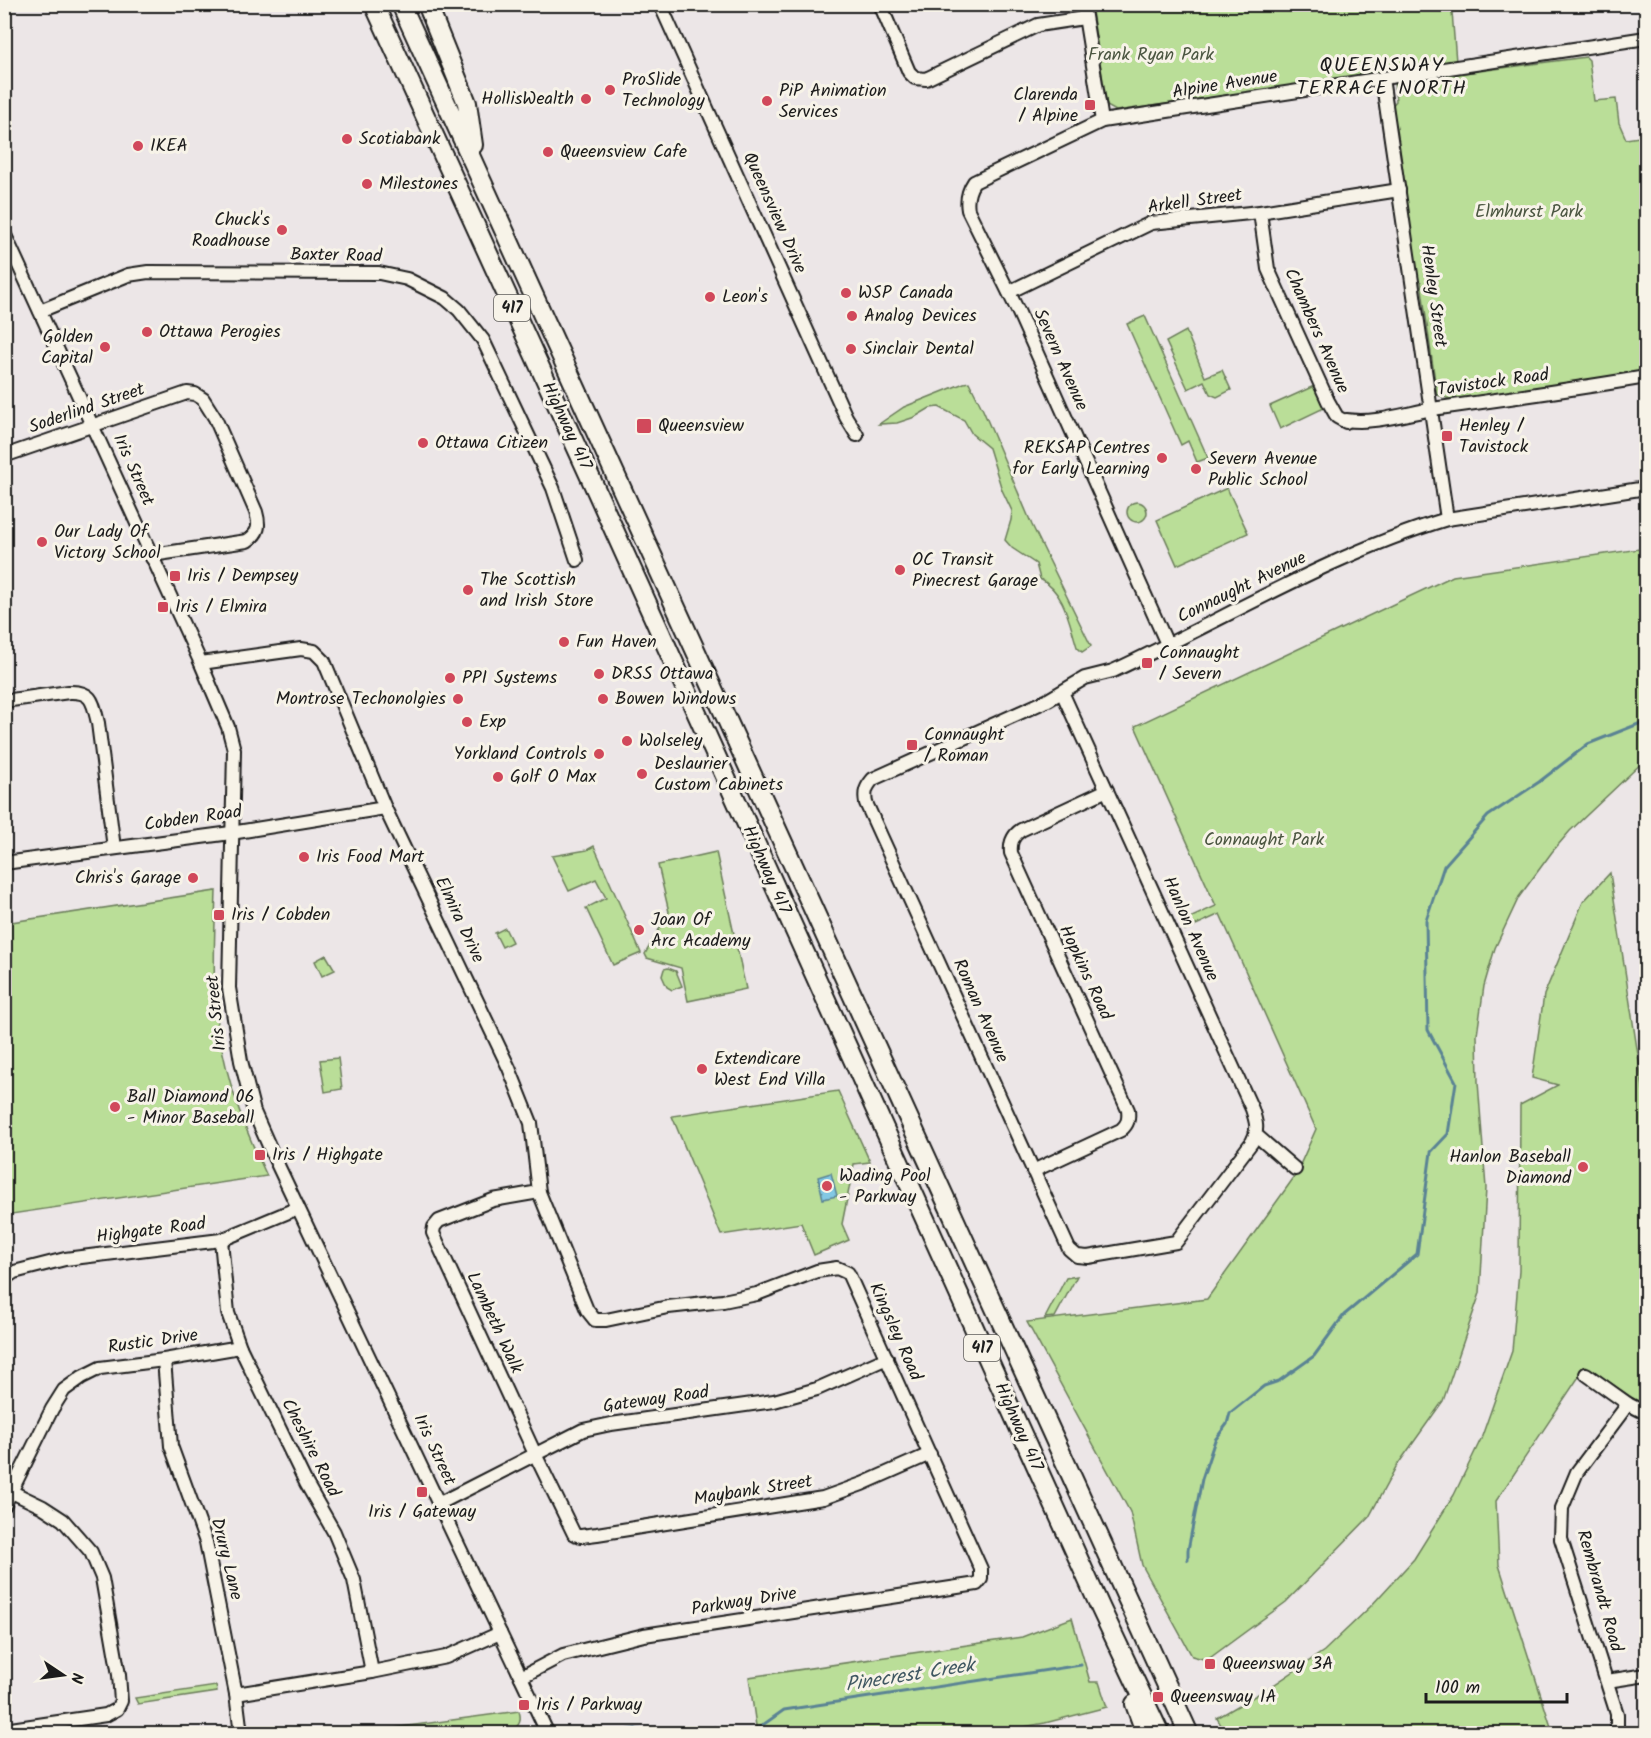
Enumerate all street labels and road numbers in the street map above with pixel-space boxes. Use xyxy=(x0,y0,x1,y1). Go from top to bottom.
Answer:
street label: Alpine Avenue xyxy=(1170,62,1280,108)
street label: Queensview Drive xyxy=(734,147,814,279)
street label: Arkell Street xyxy=(1146,181,1245,223)
street label: Baxter Road xyxy=(290,241,383,271)
street label: Henley Street xyxy=(1411,243,1455,350)
street label: Chambers Avenue xyxy=(1275,264,1357,398)
road number: 417 xyxy=(494,295,530,321)
street label: Severn Avenue xyxy=(1025,304,1095,416)
street label: Tavistock Road xyxy=(1435,361,1552,405)
street label: Soderlind Street xyxy=(25,375,150,442)
street label: Highway 417 xyxy=(533,377,599,476)
street label: Iris Street xyxy=(104,429,162,512)
street label: Connaught Avenue xyxy=(1172,544,1312,632)
street label: Cobden Road xyxy=(142,798,245,840)
street label: Highway 417 xyxy=(734,821,799,920)
street label: Elmira Drive xyxy=(426,872,492,968)
street label: Hanlon Avenue xyxy=(1154,872,1226,986)
street label: Hopkins Road xyxy=(1050,921,1120,1026)
street label: Roman Avenue xyxy=(944,954,1016,1068)
street label: Iris Street xyxy=(198,972,235,1052)
street label: Highgate Road xyxy=(95,1210,208,1252)
street label: Lambeth Walk xyxy=(458,1267,530,1379)
street label: Kingsley Road xyxy=(860,1278,930,1387)
street label: Rustic Drive xyxy=(106,1321,200,1363)
road number: 417 xyxy=(964,1335,1000,1361)
street label: Gateway Road xyxy=(601,1378,712,1422)
street label: Highway 417 xyxy=(986,1378,1051,1477)
street label: Cheshire Road xyxy=(273,1394,348,1503)
street label: Iris Street xyxy=(405,1409,464,1492)
street label: Maybank Street xyxy=(692,1467,815,1515)
street label: Drury Lane xyxy=(202,1515,250,1603)
street label: Rembrandt Road xyxy=(1568,1527,1631,1656)
street label: Parkway Drive xyxy=(689,1579,799,1625)

